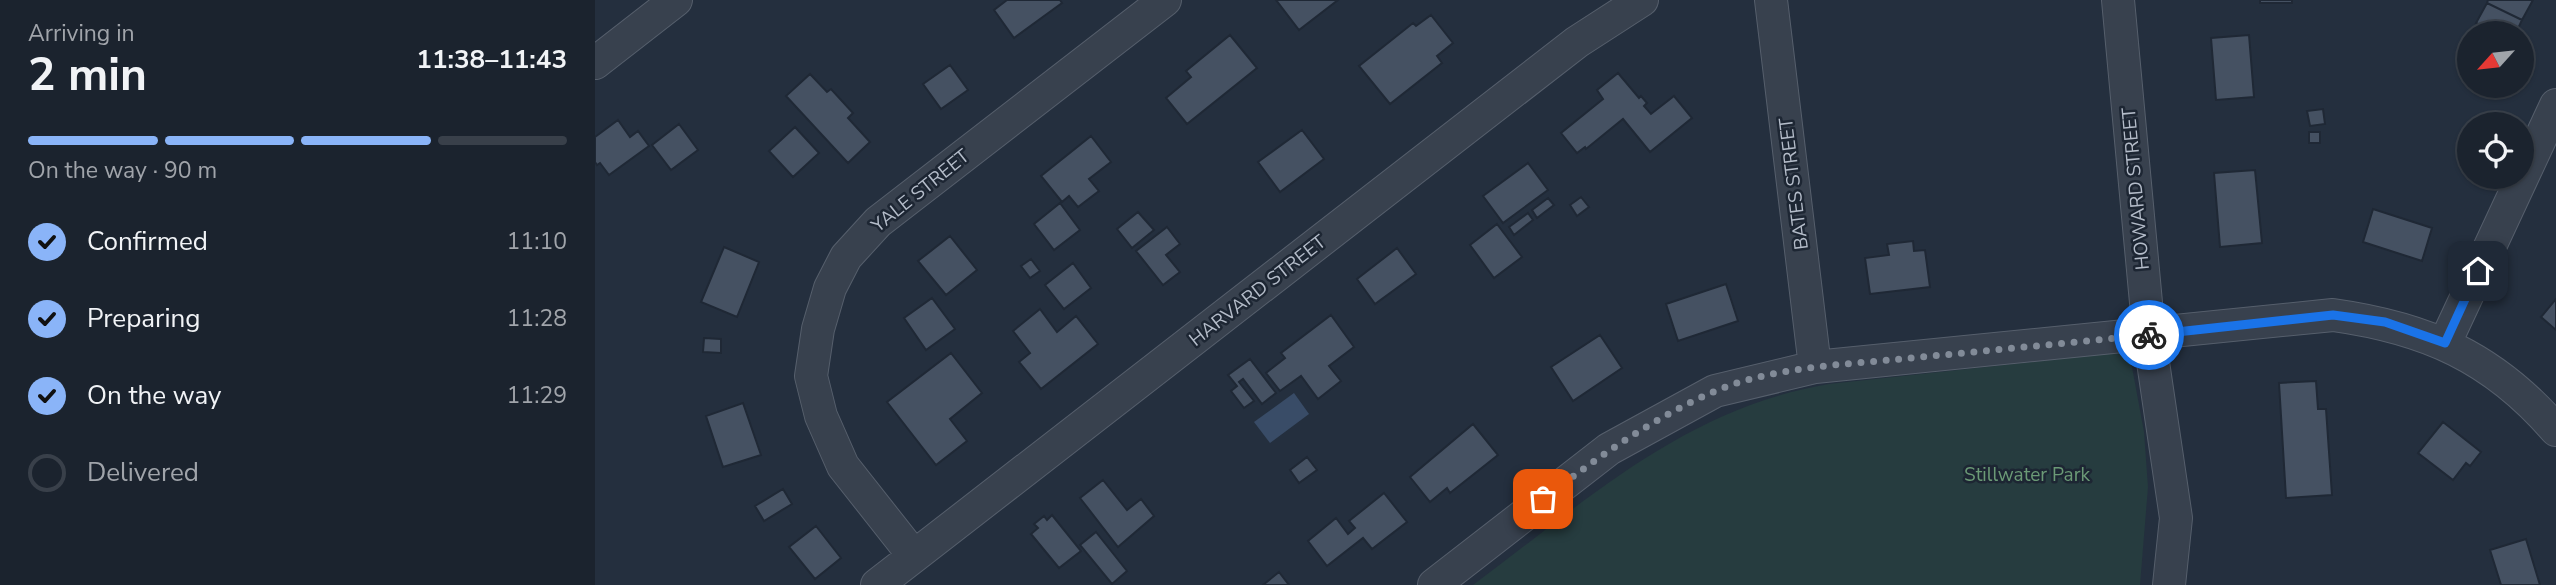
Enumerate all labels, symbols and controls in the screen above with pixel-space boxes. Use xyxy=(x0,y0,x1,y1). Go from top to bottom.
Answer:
text: Arriving in xyxy=(28,18,135,49)
north arrow xyxy=(2457,21,2534,98)
map controls xyxy=(2457,21,2534,189)
text: 11:38–11:43 xyxy=(416,42,567,77)
text: 2 min xyxy=(28,43,147,106)
street label: HOWARD STREET xyxy=(2116,106,2156,271)
button: locate xyxy=(2457,112,2534,189)
street label: BATES STREET xyxy=(1773,116,1815,251)
street label: YALE STREET xyxy=(865,143,976,239)
text: On the way · 90 m xyxy=(28,155,217,186)
icon: check xyxy=(28,223,66,261)
text: Confirmed xyxy=(87,224,208,259)
text: 11:10 xyxy=(507,226,567,257)
street label: HARVARD STREET xyxy=(1184,229,1332,353)
pin xyxy=(2448,241,2508,301)
icon: home xyxy=(2459,252,2497,290)
icon: check xyxy=(28,300,66,338)
courier xyxy=(2114,300,2184,370)
text: Preparing xyxy=(87,301,200,336)
text: 11:28 xyxy=(507,303,567,334)
icon: bike xyxy=(2130,316,2168,354)
icon: check xyxy=(28,377,66,415)
text: On the way xyxy=(87,378,221,413)
text: 11:29 xyxy=(507,380,567,411)
text: Delivered xyxy=(87,455,199,490)
park label: Stillwater Park xyxy=(1964,462,2090,488)
pin xyxy=(1513,469,1573,529)
icon: bag xyxy=(1524,480,1562,518)

